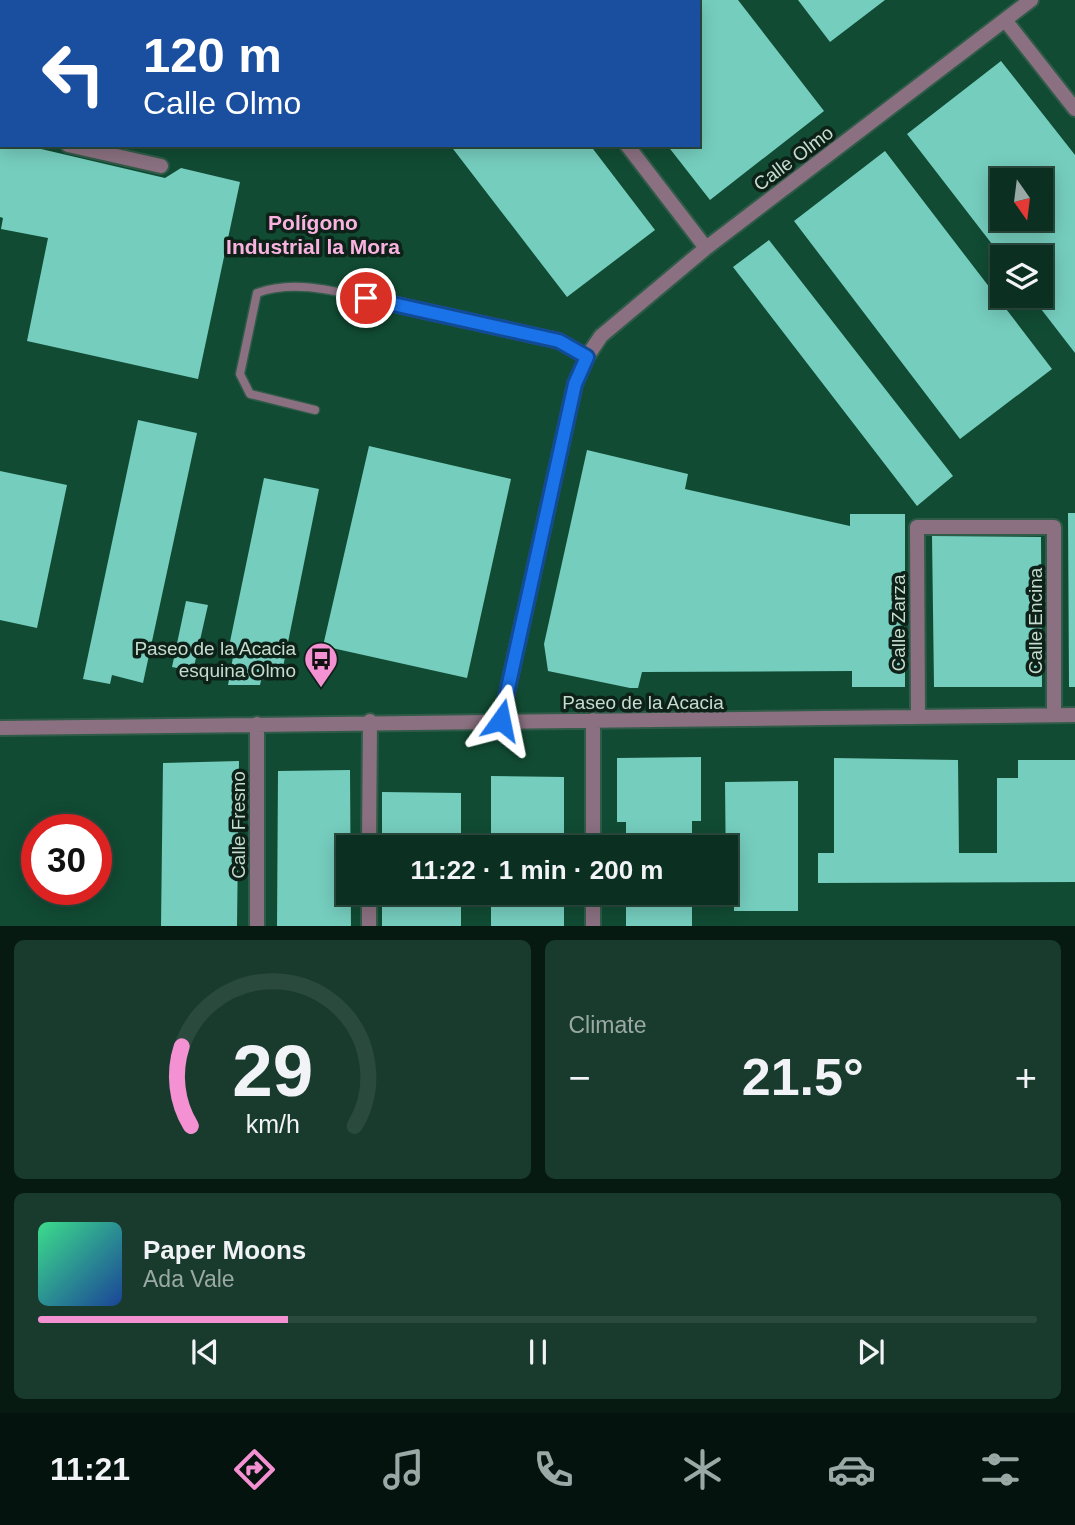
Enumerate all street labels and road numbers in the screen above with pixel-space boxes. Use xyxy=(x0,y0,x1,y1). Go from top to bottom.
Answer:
street label: Calle Olmo xyxy=(749,122,837,195)
street label: Calle Encina xyxy=(1025,567,1046,674)
street label: Calle Zarza xyxy=(888,574,909,672)
street label: Paseo de la Acacia xyxy=(562,692,724,713)
street label: Calle Fresno xyxy=(228,771,249,879)

